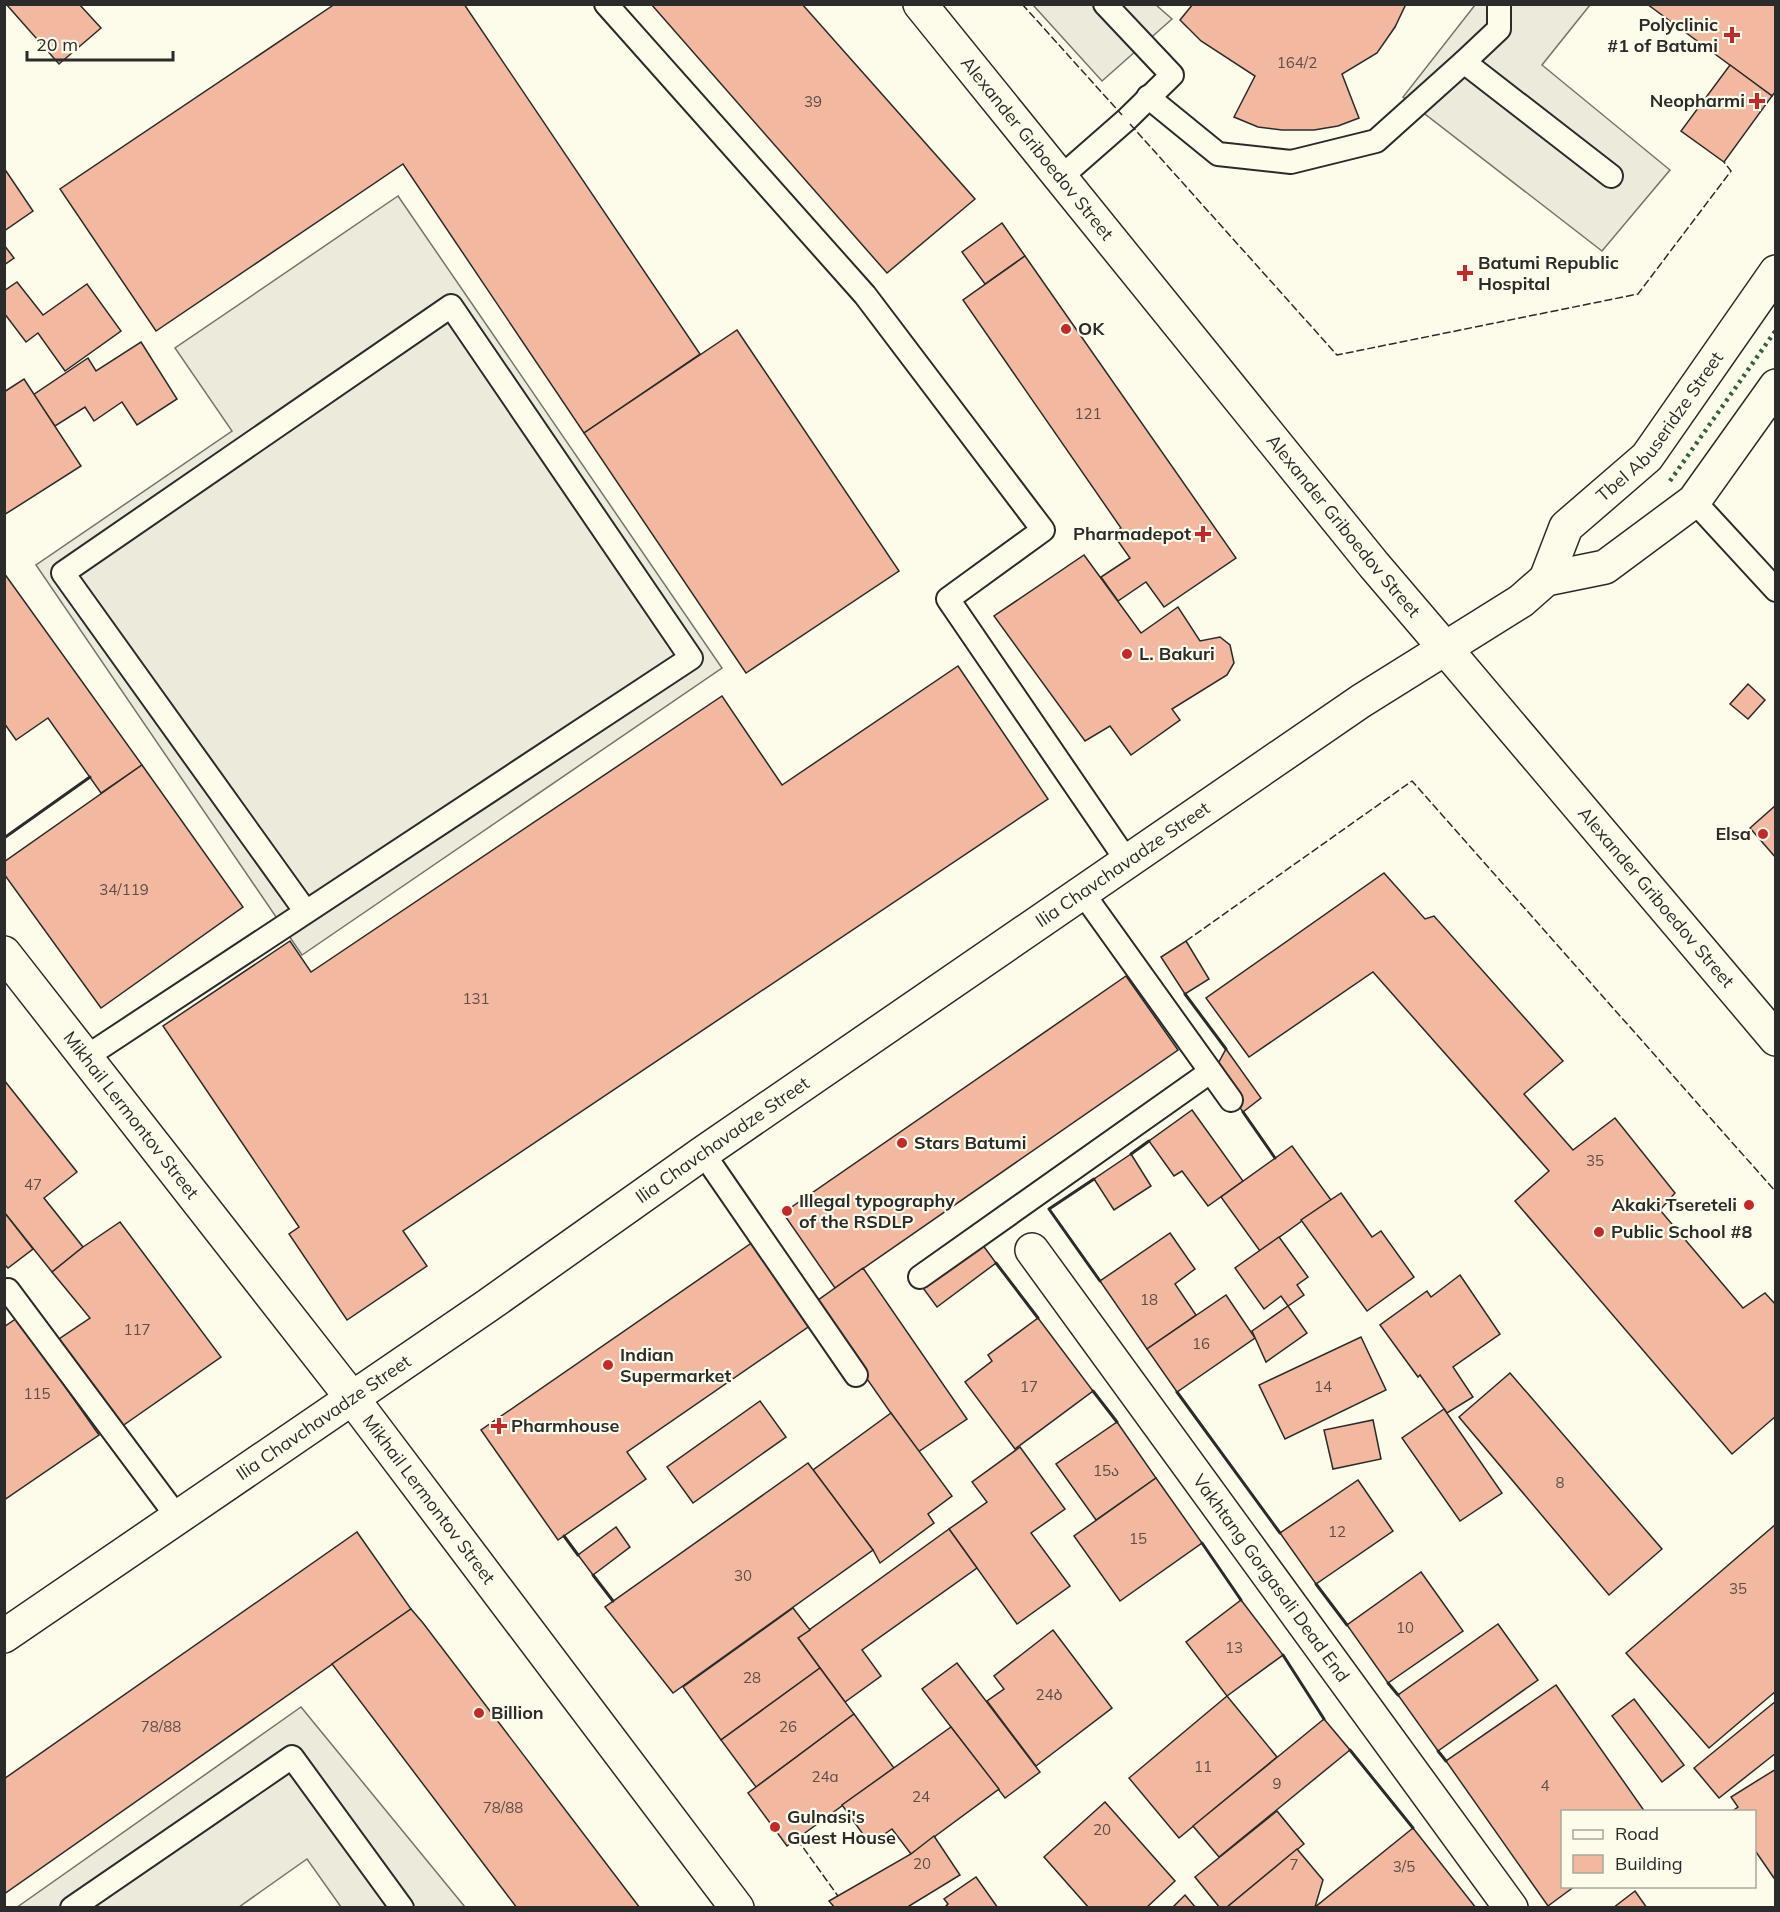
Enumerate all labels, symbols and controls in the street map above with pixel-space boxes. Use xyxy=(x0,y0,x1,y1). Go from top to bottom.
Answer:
place label: Polyclinic #1 of Batumi xyxy=(1607,13,1718,57)
scale bar xyxy=(27,24,172,62)
marker: Polyclinic #1 of Batumi xyxy=(1723,26,1741,44)
text: 20 m xyxy=(36,33,78,56)
street label: Alexander Griboedov Street xyxy=(956,52,1119,245)
house number: 164/2 xyxy=(1277,53,1317,72)
place label: Neopharmi xyxy=(1650,89,1745,112)
house number: 39 xyxy=(804,92,822,111)
marker: Neopharmi xyxy=(1750,94,1764,108)
place label: Batumi Republic Hospital xyxy=(1478,251,1619,295)
marker: Batumi Republic Hospital xyxy=(1456,264,1474,282)
place label: OK xyxy=(1078,317,1105,340)
marker: OK xyxy=(1059,322,1073,336)
street label: Tbel Abuseridze Street xyxy=(1591,347,1728,507)
house number: 121 xyxy=(1074,404,1102,423)
street label: Alexander Griboedov Street xyxy=(1262,429,1426,622)
place label: Pharmadepot xyxy=(1073,522,1191,545)
marker: Pharmadepot xyxy=(1196,527,1210,541)
place label: L. Bakuri xyxy=(1139,642,1215,665)
marker: L. Bakuri xyxy=(1120,647,1134,661)
street label: Ilia Chavchavadze Street xyxy=(1031,796,1214,932)
street label: Alexander Griboedov Street xyxy=(1573,802,1739,992)
place label: Elsa xyxy=(1715,822,1751,845)
marker: Elsa xyxy=(1756,827,1770,841)
house number: 34/119 xyxy=(99,880,149,899)
house number: 131 xyxy=(462,989,490,1008)
street label: Mikhail Lermontov Street xyxy=(59,1026,204,1204)
street label: Ilia Chavchavadze Street xyxy=(631,1071,814,1208)
place label: Stars Batumi xyxy=(914,1131,1026,1154)
marker: Stars Batumi xyxy=(895,1136,909,1150)
house number: 35 xyxy=(1586,1151,1604,1170)
house number: 47 xyxy=(24,1175,42,1194)
place label: Illegal typography of the RSDLP xyxy=(799,1189,955,1233)
place label: Akaki Tsereteli xyxy=(1612,1193,1737,1216)
marker: Akaki Tsereteli xyxy=(1742,1198,1756,1212)
marker: Illegal typography of the RSDLP xyxy=(780,1204,794,1218)
place label: Public School #8 xyxy=(1611,1220,1752,1243)
marker: Public School #8 xyxy=(1592,1225,1606,1239)
house number: 18 xyxy=(1140,1290,1158,1309)
house number: 117 xyxy=(123,1320,151,1339)
house number: 16 xyxy=(1192,1334,1210,1353)
place label: Indian Supermarket xyxy=(620,1343,731,1387)
street label: Ilia Chavchavadze Street xyxy=(232,1350,415,1485)
marker: Indian Supermarket xyxy=(601,1358,615,1372)
house number: 17 xyxy=(1020,1377,1038,1396)
house number: 14 xyxy=(1314,1377,1332,1396)
house number: 115 xyxy=(23,1384,51,1403)
street label: Mikhail Lermontov Street xyxy=(357,1410,500,1589)
place label: Pharmhouse xyxy=(511,1414,620,1437)
marker: Pharmhouse xyxy=(492,1419,506,1433)
house number: 15ა xyxy=(1093,1461,1119,1480)
street label: Vakhtang Gorgasali Dead End xyxy=(1188,1469,1355,1686)
house number: 8 xyxy=(1555,1473,1565,1492)
house number: 12 xyxy=(1328,1522,1346,1541)
house number: 15 xyxy=(1129,1529,1147,1548)
house number: 30 xyxy=(734,1566,752,1585)
house number: 35 xyxy=(1729,1579,1747,1598)
house number: 10 xyxy=(1396,1618,1414,1637)
house number: 13 xyxy=(1225,1638,1243,1657)
house number: 28 xyxy=(743,1668,761,1687)
house number: 24ბ xyxy=(1035,1685,1063,1704)
place label: Billion xyxy=(491,1701,544,1724)
marker: Billion xyxy=(472,1706,486,1720)
house number: 78/88 xyxy=(141,1717,181,1736)
house number: 26 xyxy=(779,1717,797,1736)
house number: 11 xyxy=(1194,1757,1212,1776)
house number: 24a xyxy=(811,1767,839,1786)
house number: 9 xyxy=(1272,1774,1282,1793)
house number: 4 xyxy=(1540,1776,1550,1795)
house number: 24 xyxy=(912,1787,930,1806)
house number: 78/88 xyxy=(483,1798,523,1817)
place label: Gulnasi's Guest House xyxy=(787,1805,896,1849)
legend xyxy=(1561,1810,1756,1888)
marker: Gulnasi's Guest House xyxy=(768,1820,782,1834)
house number: 20 xyxy=(1093,1820,1111,1839)
text: Road xyxy=(1615,1822,1659,1845)
text: Building xyxy=(1615,1852,1683,1875)
house number: 20 xyxy=(913,1854,931,1873)
house number: 7 xyxy=(1289,1855,1299,1874)
house number: 3/5 xyxy=(1393,1857,1415,1876)

